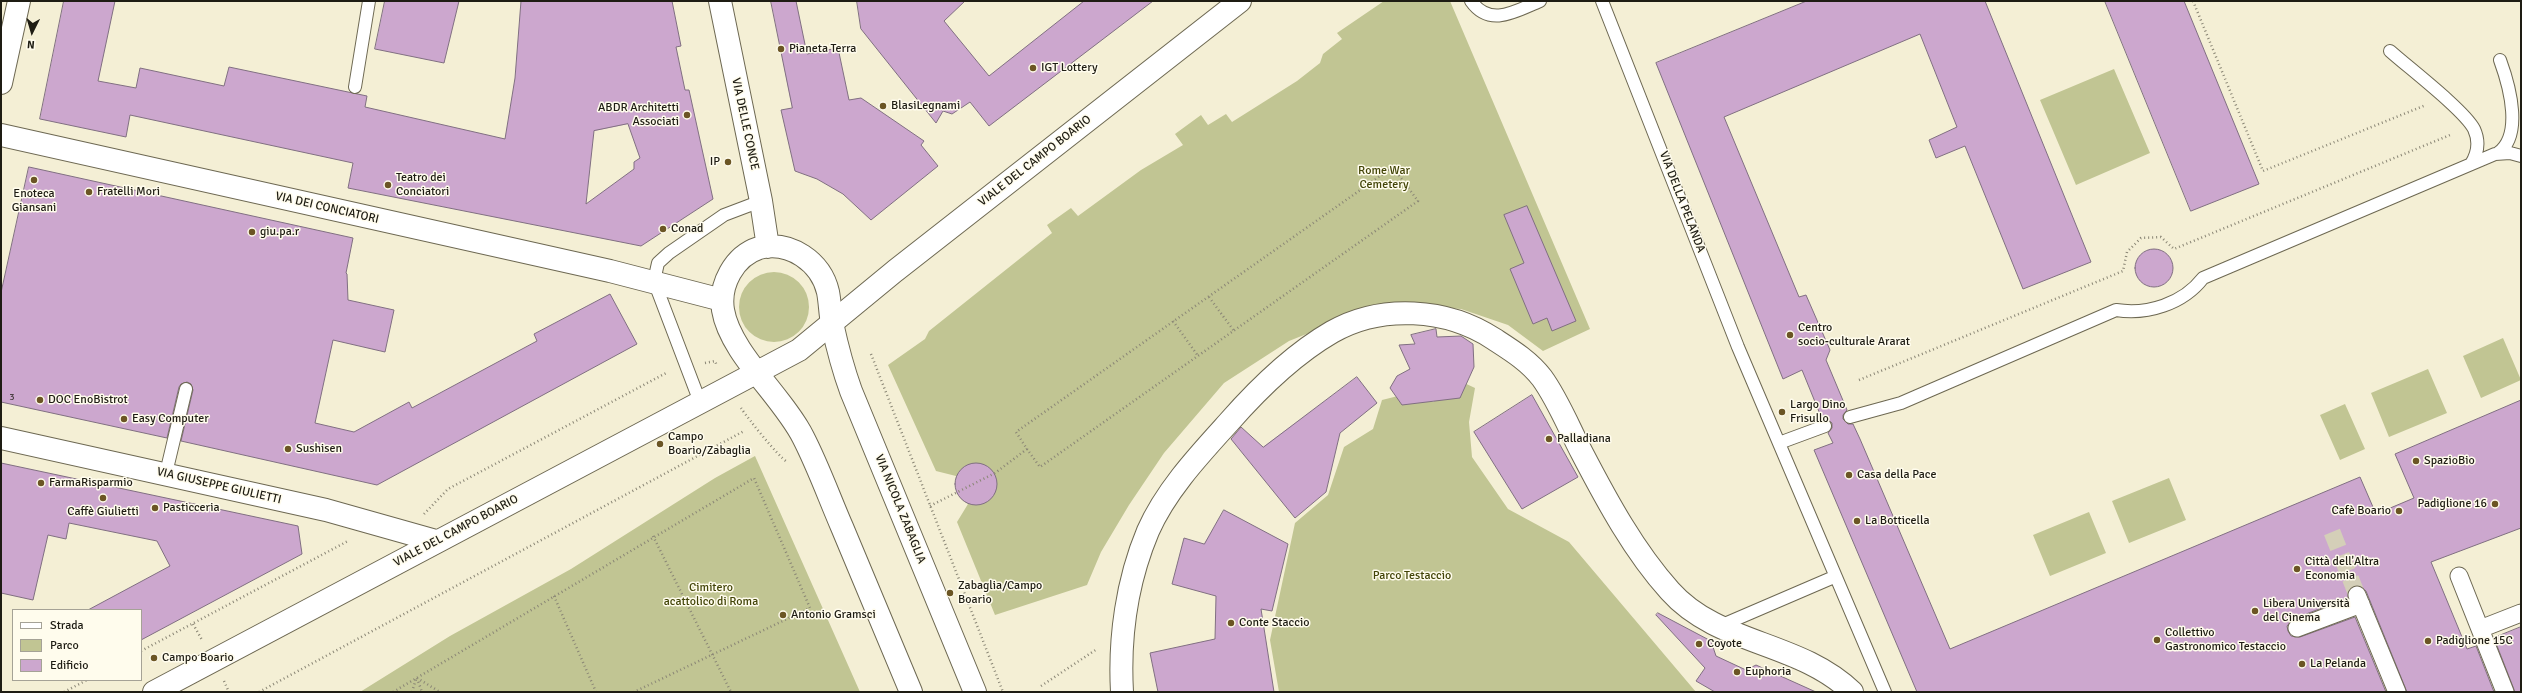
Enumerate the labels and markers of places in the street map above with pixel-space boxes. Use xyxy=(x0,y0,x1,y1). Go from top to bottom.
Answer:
place label: Pianeta Terra xyxy=(789,42,856,56)
marker: Pianeta Terra xyxy=(776,44,786,54)
place label: IGT Lottery xyxy=(1041,61,1097,75)
marker: IGT Lottery xyxy=(1028,63,1038,73)
place label: BlasiLegnami xyxy=(891,99,960,113)
place label: ABDR Architetti Associati xyxy=(598,101,679,129)
marker: BlasiLegnami xyxy=(878,101,888,111)
marker: ABDR Architetti Associati xyxy=(682,110,692,120)
place label: IP xyxy=(710,155,720,169)
marker: IP xyxy=(723,157,733,167)
place label: Teatro dei Conciatori xyxy=(396,171,449,199)
marker: Enoteca Giansani xyxy=(29,175,39,185)
marker: Teatro dei Conciatori xyxy=(383,180,393,190)
place label: Fratelli Mori xyxy=(97,185,160,199)
place label: Enoteca Giansani xyxy=(12,187,56,215)
marker: Fratelli Mori xyxy=(84,187,94,197)
place label: Conad xyxy=(671,222,703,236)
marker: Conad xyxy=(658,224,668,234)
place label: giu.pa.r xyxy=(260,225,299,239)
marker: giu.pa.r xyxy=(247,227,257,237)
place label: Centro socio-culturale Ararat xyxy=(1798,321,1910,349)
marker: Centro socio-culturale Ararat xyxy=(1785,330,1795,340)
place label: DOC EnoBistrot xyxy=(48,393,128,407)
marker: DOC EnoBistrot xyxy=(35,395,45,405)
place label: Largo Dino Frisullo xyxy=(1790,398,1846,426)
marker: Largo Dino Frisullo xyxy=(1777,407,1787,417)
place label: Easy Computer xyxy=(132,412,209,426)
marker: Easy Computer xyxy=(119,414,129,424)
place label: Campo Boario/Zabaglia xyxy=(668,430,751,458)
place label: Palladiana xyxy=(1557,432,1611,446)
marker: Palladiana xyxy=(1544,434,1554,444)
marker: Campo Boario/Zabaglia xyxy=(655,439,665,449)
place label: Sushisen xyxy=(296,442,342,456)
marker: Sushisen xyxy=(283,444,293,454)
place label: SpazioBio xyxy=(2424,454,2475,468)
marker: SpazioBio xyxy=(2411,456,2421,466)
place label: Casa della Pace xyxy=(1857,468,1936,482)
marker: Casa della Pace xyxy=(1844,470,1854,480)
place label: FarmaRisparmio xyxy=(49,476,133,490)
marker: FarmaRisparmio xyxy=(36,478,46,488)
marker: Caffè Giulietti xyxy=(98,493,108,503)
place label: Padiglione 16 xyxy=(2417,497,2487,511)
marker: Padiglione 16 xyxy=(2490,499,2500,509)
place label: Pasticceria xyxy=(163,501,220,515)
marker: Pasticceria xyxy=(150,503,160,513)
place label: Cafè Boario xyxy=(2331,504,2391,518)
place label: Caffè Giulietti xyxy=(67,505,139,519)
marker: Cafè Boario xyxy=(2394,506,2404,516)
place label: La Botticella xyxy=(1865,514,1930,528)
marker: La Botticella xyxy=(1852,516,1862,526)
place label: Città dell'Altra Economia xyxy=(2305,555,2379,583)
marker: Città dell'Altra Economia xyxy=(2292,564,2302,574)
place label: Zabaglia/Campo Boario xyxy=(958,579,1042,607)
marker: Zabaglia/Campo Boario xyxy=(945,588,955,598)
place label: Libera Università del Cinema xyxy=(2263,597,2350,625)
marker: Libera Università del Cinema xyxy=(2250,606,2260,616)
place label: Antonio Gramsci xyxy=(791,608,876,622)
marker: Antonio Gramsci xyxy=(778,610,788,620)
place label: Conte Staccio xyxy=(1239,616,1309,630)
marker: Conte Staccio xyxy=(1226,618,1236,628)
place label: Collettivo Gastronomico Testaccio xyxy=(2165,626,2286,654)
place label: Padiglione 15C xyxy=(2436,634,2513,648)
marker: Collettivo Gastronomico Testaccio xyxy=(2152,635,2162,645)
marker: Padiglione 15C xyxy=(2423,636,2433,646)
place label: Coyote xyxy=(1707,637,1742,651)
marker: Coyote xyxy=(1694,639,1704,649)
place label: Campo Boario xyxy=(162,651,234,665)
marker: Campo Boario xyxy=(149,653,159,663)
place label: La Pelanda xyxy=(2310,657,2366,671)
marker: La Pelanda xyxy=(2297,659,2307,669)
place label: Euphoria xyxy=(1745,665,1791,679)
marker: Euphoria xyxy=(1732,667,1742,677)

